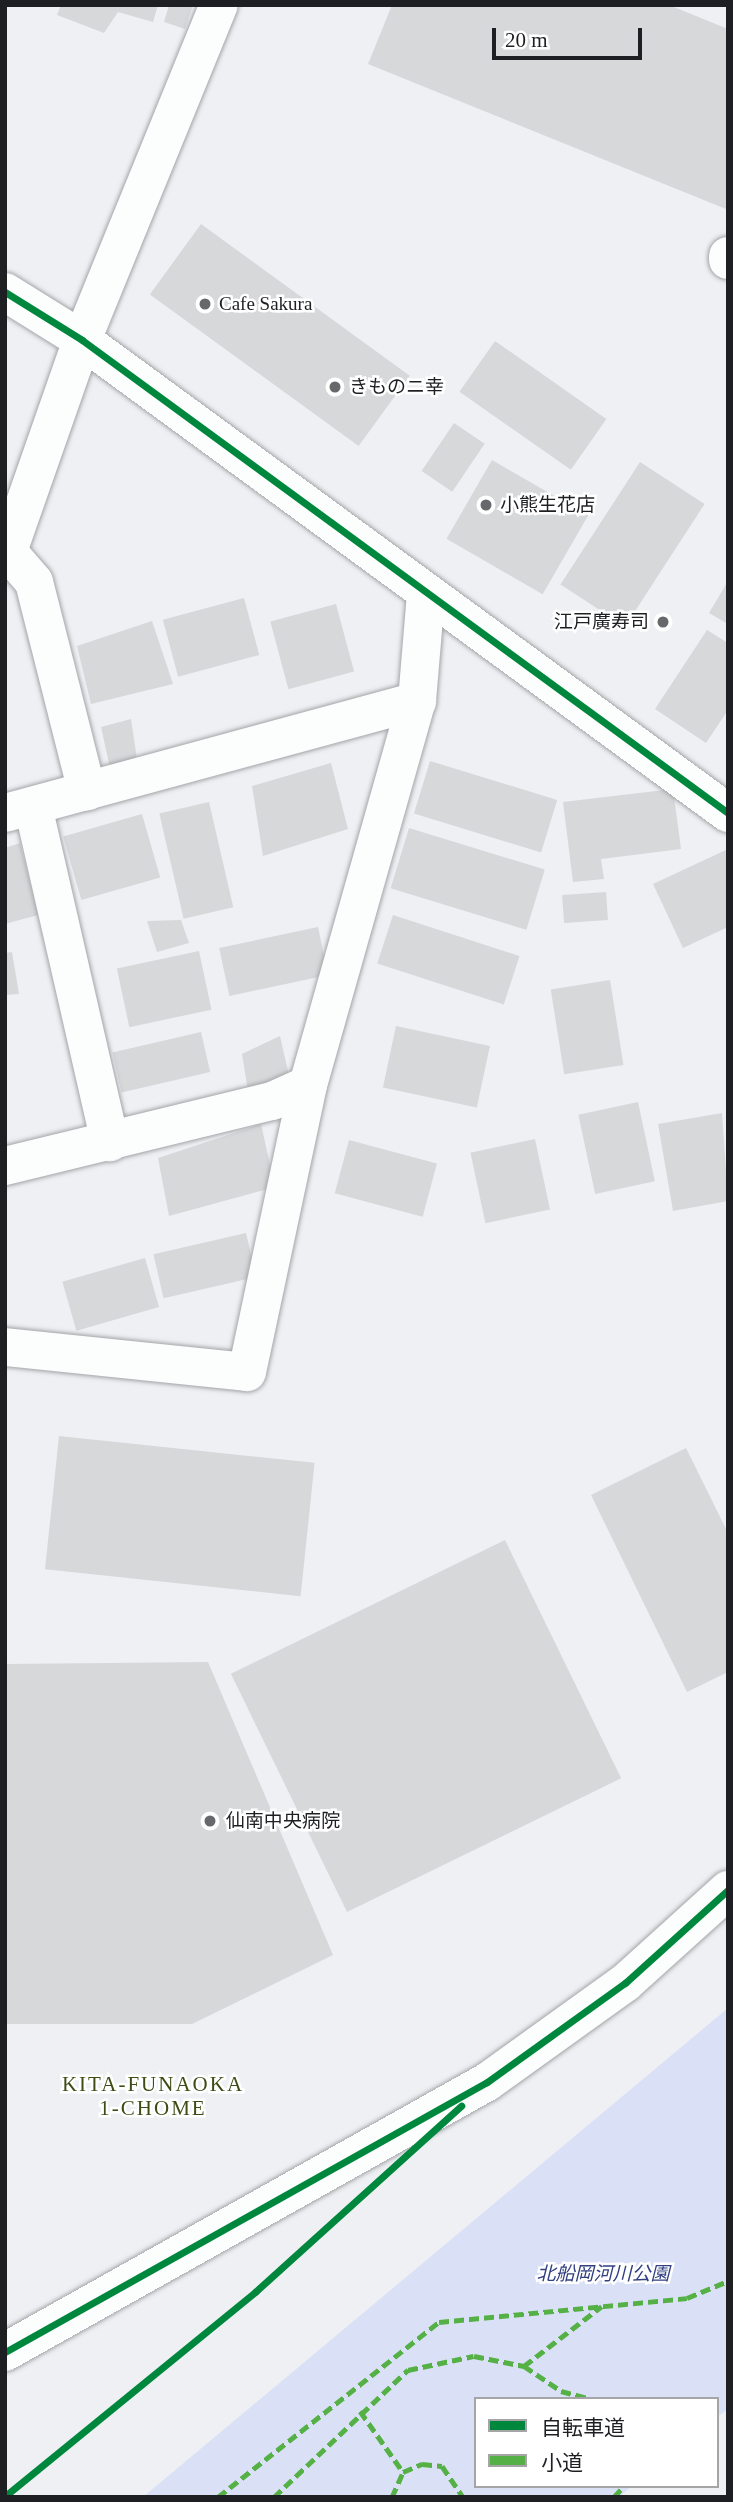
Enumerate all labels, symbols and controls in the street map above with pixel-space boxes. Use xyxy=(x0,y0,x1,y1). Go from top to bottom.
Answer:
scale bar xyxy=(495,14,646,58)
text: 20 m xyxy=(505,28,548,52)
place label: Cafe Sakura xyxy=(219,293,312,315)
marker: Cafe Sakura xyxy=(197,296,213,312)
place label: きものニ幸 xyxy=(349,376,444,398)
marker: きものニ幸 xyxy=(327,379,343,395)
place label: 小熊生花店 xyxy=(500,494,595,516)
marker: 小熊生花店 xyxy=(478,497,494,513)
place label: 江戸廣寿司 xyxy=(554,611,649,633)
marker: 江戸廣寿司 xyxy=(655,614,671,630)
place label: 仙南中央病院 xyxy=(226,1810,340,1832)
marker: 仙南中央病院 xyxy=(200,1811,220,1831)
district label: KITA-FUNAOKA 1-CHOME xyxy=(63,2071,243,2121)
park label: 北船岡河川公園 xyxy=(537,2263,669,2285)
legend xyxy=(474,2397,719,2488)
text: 自転車道 xyxy=(541,2416,625,2440)
text: 小道 xyxy=(541,2451,583,2475)

